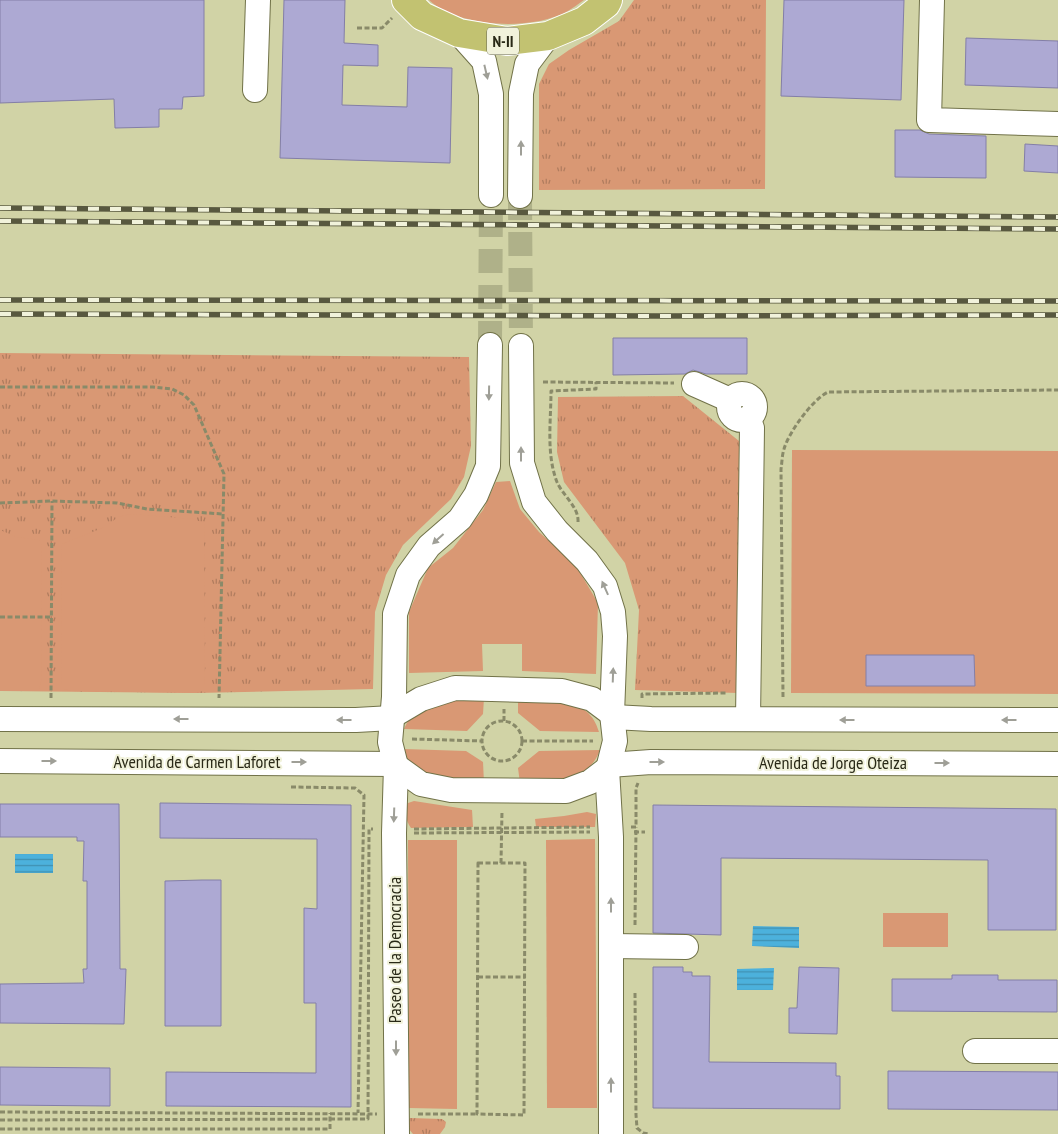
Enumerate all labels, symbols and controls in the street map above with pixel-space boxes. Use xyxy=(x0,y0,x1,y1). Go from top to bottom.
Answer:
road number: N-II xyxy=(487,27,519,54)
one-way arrow xyxy=(482,65,490,80)
one-way arrow xyxy=(516,139,524,155)
one-way arrow xyxy=(485,386,493,402)
one-way arrow xyxy=(517,446,525,462)
one-way arrow xyxy=(432,533,444,545)
one-way arrow xyxy=(601,581,610,596)
one-way arrow xyxy=(610,667,618,683)
one-way arrow xyxy=(173,715,189,723)
one-way arrow xyxy=(335,716,351,724)
one-way arrow xyxy=(839,716,855,724)
one-way arrow xyxy=(1001,716,1017,724)
street label: Avenida de Carmen Laforet xyxy=(113,750,281,773)
street label: Avenida de Jorge Oteiza xyxy=(759,751,907,774)
one-way arrow xyxy=(41,757,57,765)
one-way arrow xyxy=(291,758,307,766)
one-way arrow xyxy=(650,758,666,766)
one-way arrow xyxy=(935,759,951,767)
one-way arrow xyxy=(390,807,398,823)
street label: Paseo de la Democracia xyxy=(383,877,406,1023)
one-way arrow xyxy=(607,897,615,913)
one-way arrow xyxy=(392,1040,400,1056)
one-way arrow xyxy=(607,1077,615,1093)

